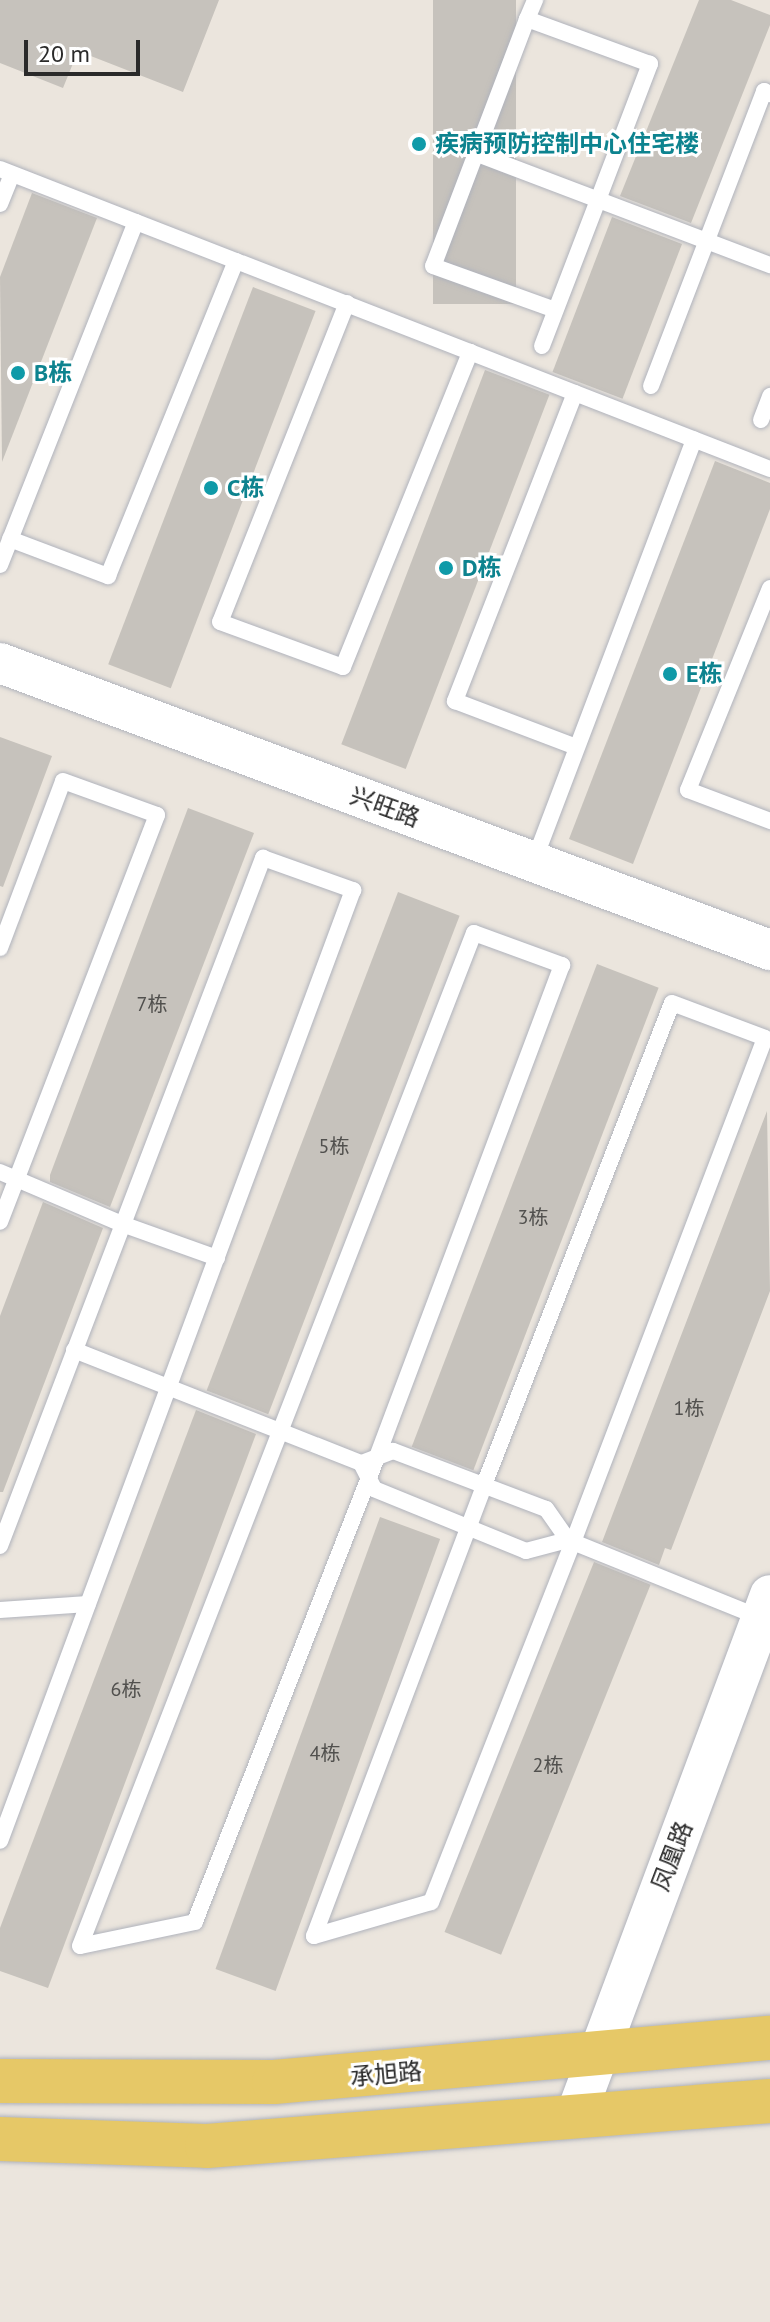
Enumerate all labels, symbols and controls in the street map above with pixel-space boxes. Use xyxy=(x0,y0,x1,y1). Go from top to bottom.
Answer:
scale bar xyxy=(28,24,144,74)
text: 20 m xyxy=(38,38,90,69)
place label: 疾病预防控制中心住宅楼 xyxy=(435,130,699,158)
marker: 疾病预防控制中心住宅楼 xyxy=(410,135,428,153)
place label: B栋 xyxy=(34,359,72,387)
marker: B栋 xyxy=(9,364,27,382)
place label: C栋 xyxy=(227,474,264,502)
marker: C栋 xyxy=(202,479,220,497)
place label: D栋 xyxy=(462,554,502,582)
marker: D栋 xyxy=(437,559,455,577)
place label: E栋 xyxy=(686,660,723,688)
marker: E栋 xyxy=(661,665,679,683)
street label: 兴旺路 xyxy=(346,781,424,833)
house number: 7栋 xyxy=(137,992,167,1016)
house number: 5栋 xyxy=(319,1134,349,1158)
house number: 3栋 xyxy=(518,1205,548,1229)
house number: 1栋 xyxy=(674,1396,704,1420)
house number: 6栋 xyxy=(111,1677,141,1701)
house number: 4栋 xyxy=(310,1741,340,1765)
house number: 2栋 xyxy=(533,1753,563,1777)
street label: 凤凰路 xyxy=(646,1817,698,1895)
street label: 承旭路 xyxy=(349,2057,423,2091)

